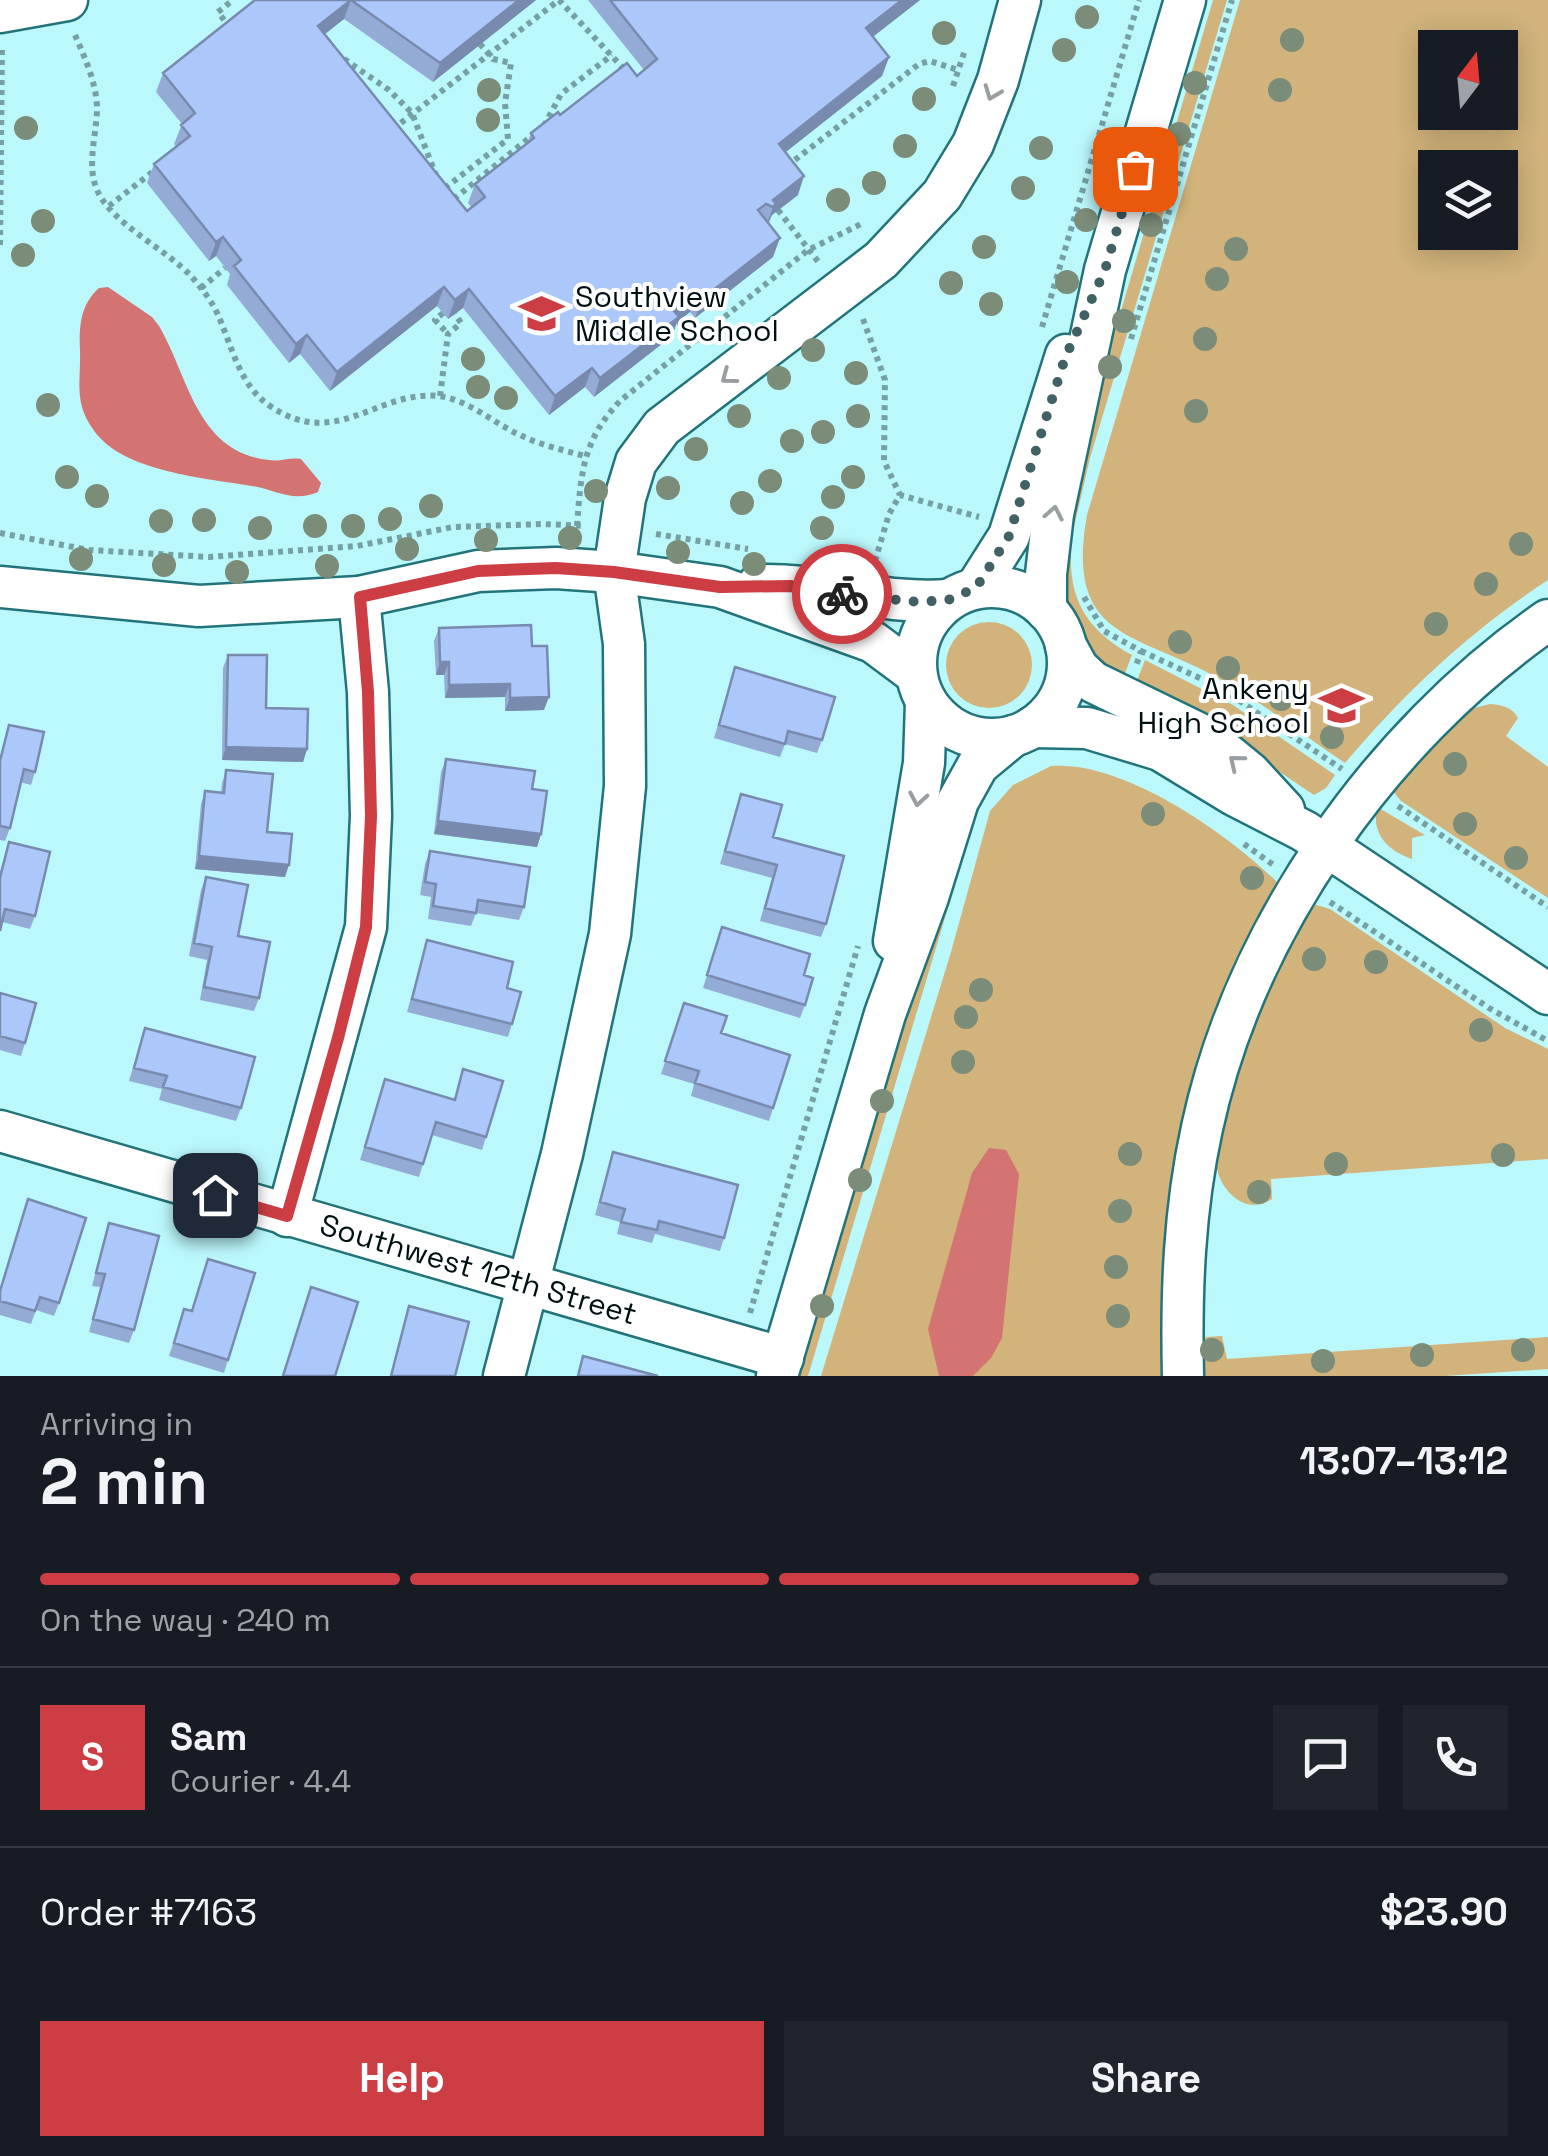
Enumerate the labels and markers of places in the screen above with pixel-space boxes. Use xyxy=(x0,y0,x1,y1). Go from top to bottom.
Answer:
pin xyxy=(1093,127,1178,212)
place label: Southview Middle School xyxy=(575,277,779,350)
school or university icon: Southview Middle School xyxy=(518,290,566,338)
place label: Ankeny High School xyxy=(1137,669,1309,742)
school or university icon: Ankeny High School xyxy=(1318,682,1366,730)
pin xyxy=(173,1153,258,1238)

